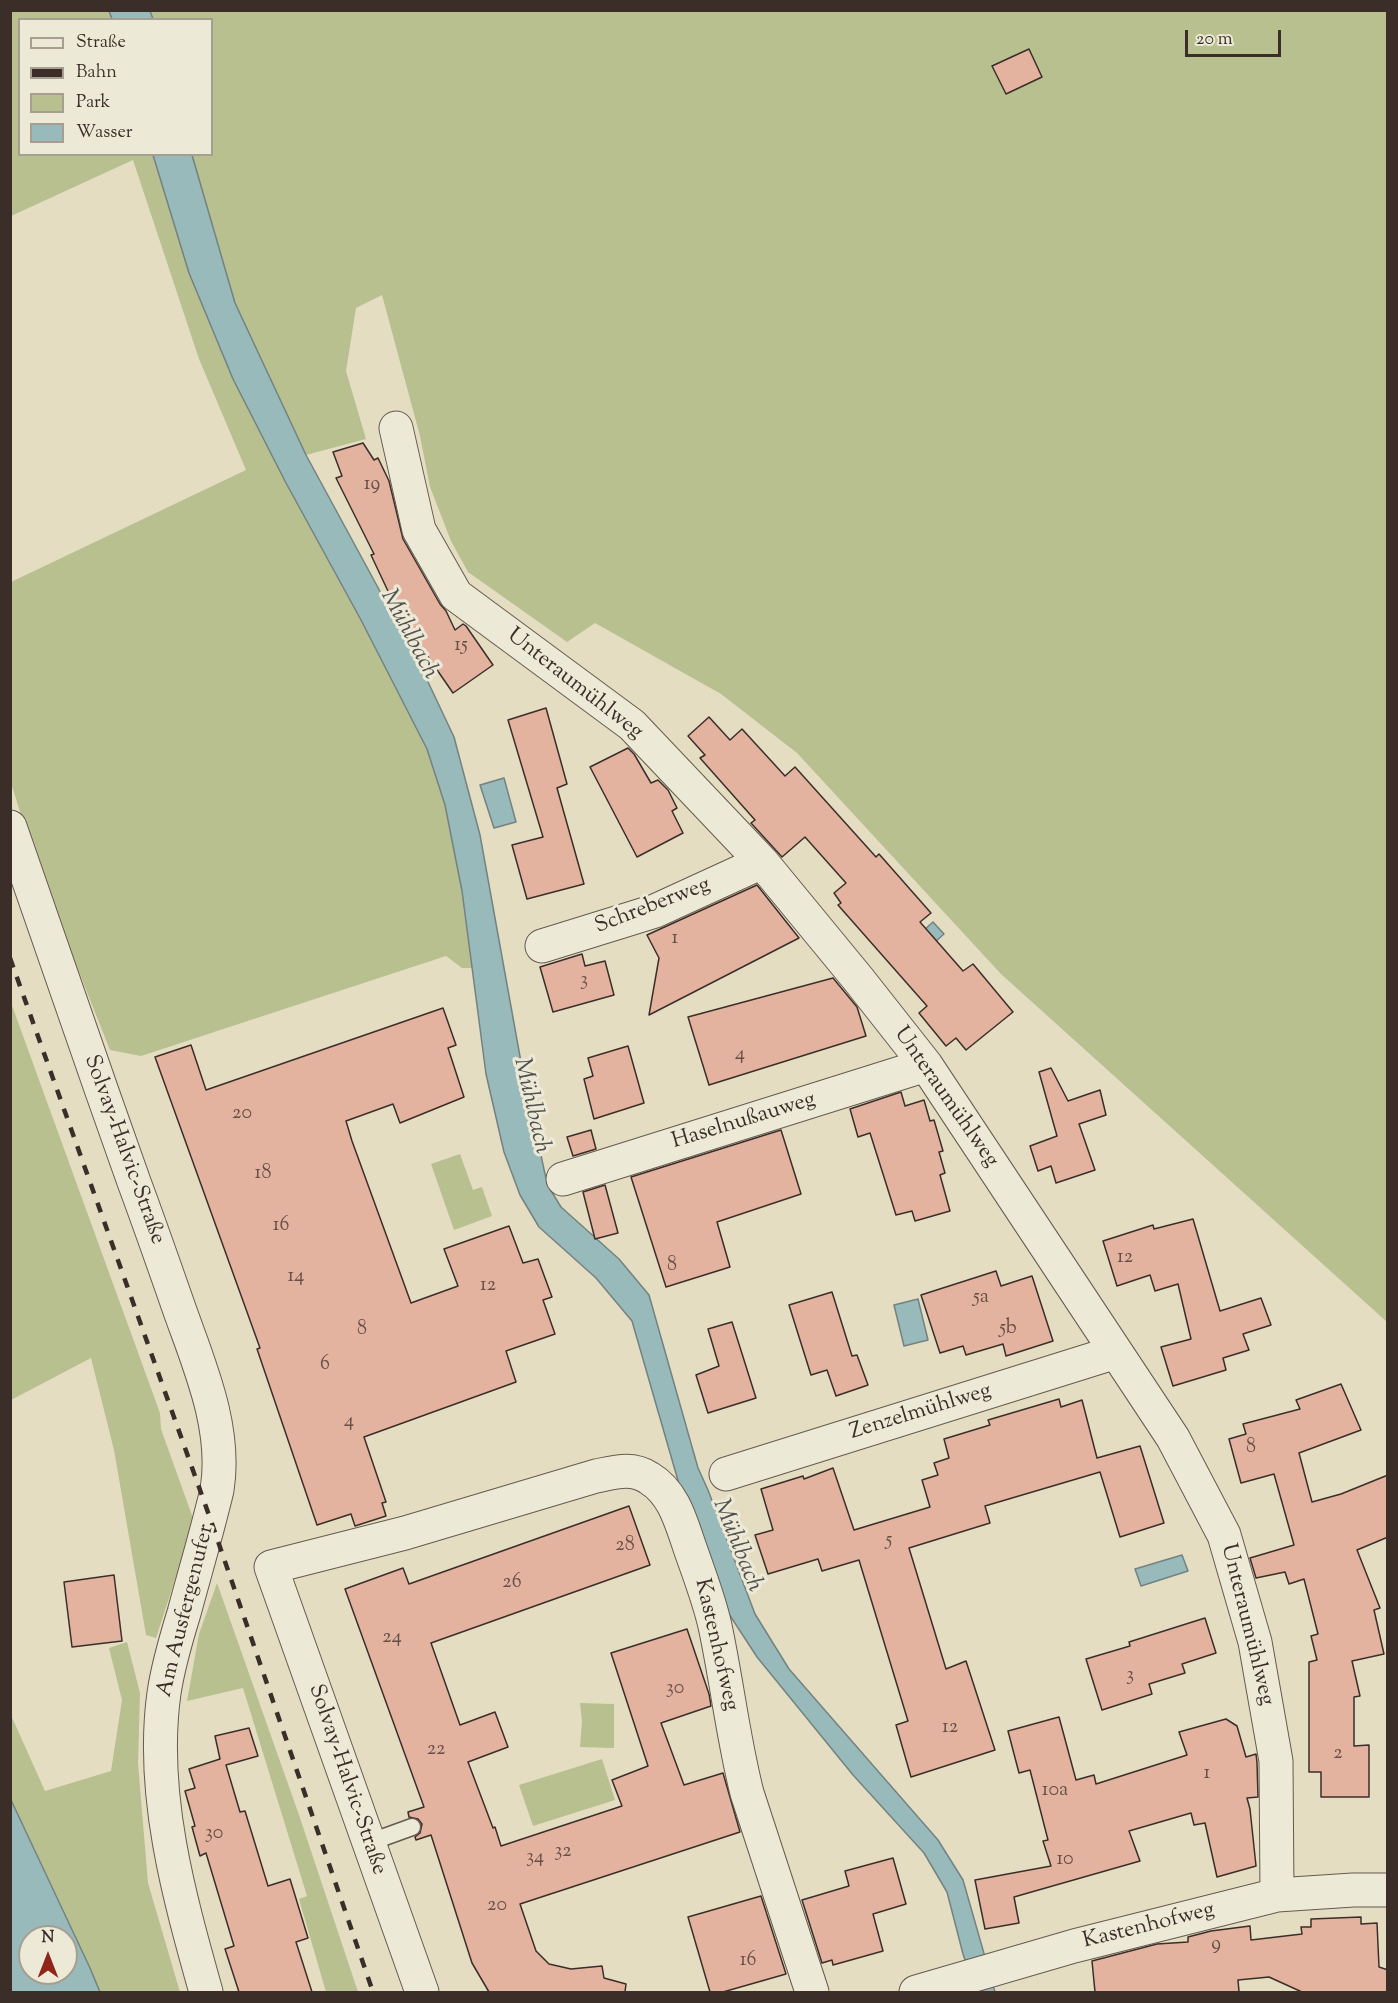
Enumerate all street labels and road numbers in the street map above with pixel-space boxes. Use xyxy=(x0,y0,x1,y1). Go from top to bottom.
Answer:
street label: Unteraumühlweg xyxy=(501,624,647,746)
street label: Schreberweg xyxy=(592,873,714,941)
street label: Unteraumühlweg xyxy=(887,1023,1003,1173)
street label: Solvay-Halvic-Straße xyxy=(76,1052,170,1248)
street label: Haselnußauweg xyxy=(669,1088,819,1156)
street label: Zenzelmühlweg xyxy=(847,1379,995,1447)
street label: Am Ausfergenufer xyxy=(153,1522,221,1700)
street label: Unteraumühlweg xyxy=(1213,1542,1279,1708)
street label: Kastenhofweg xyxy=(687,1576,743,1714)
street label: Solvay-Halvic-Straße xyxy=(301,1681,391,1879)
street label: Kastenhofweg xyxy=(1080,1898,1218,1956)

